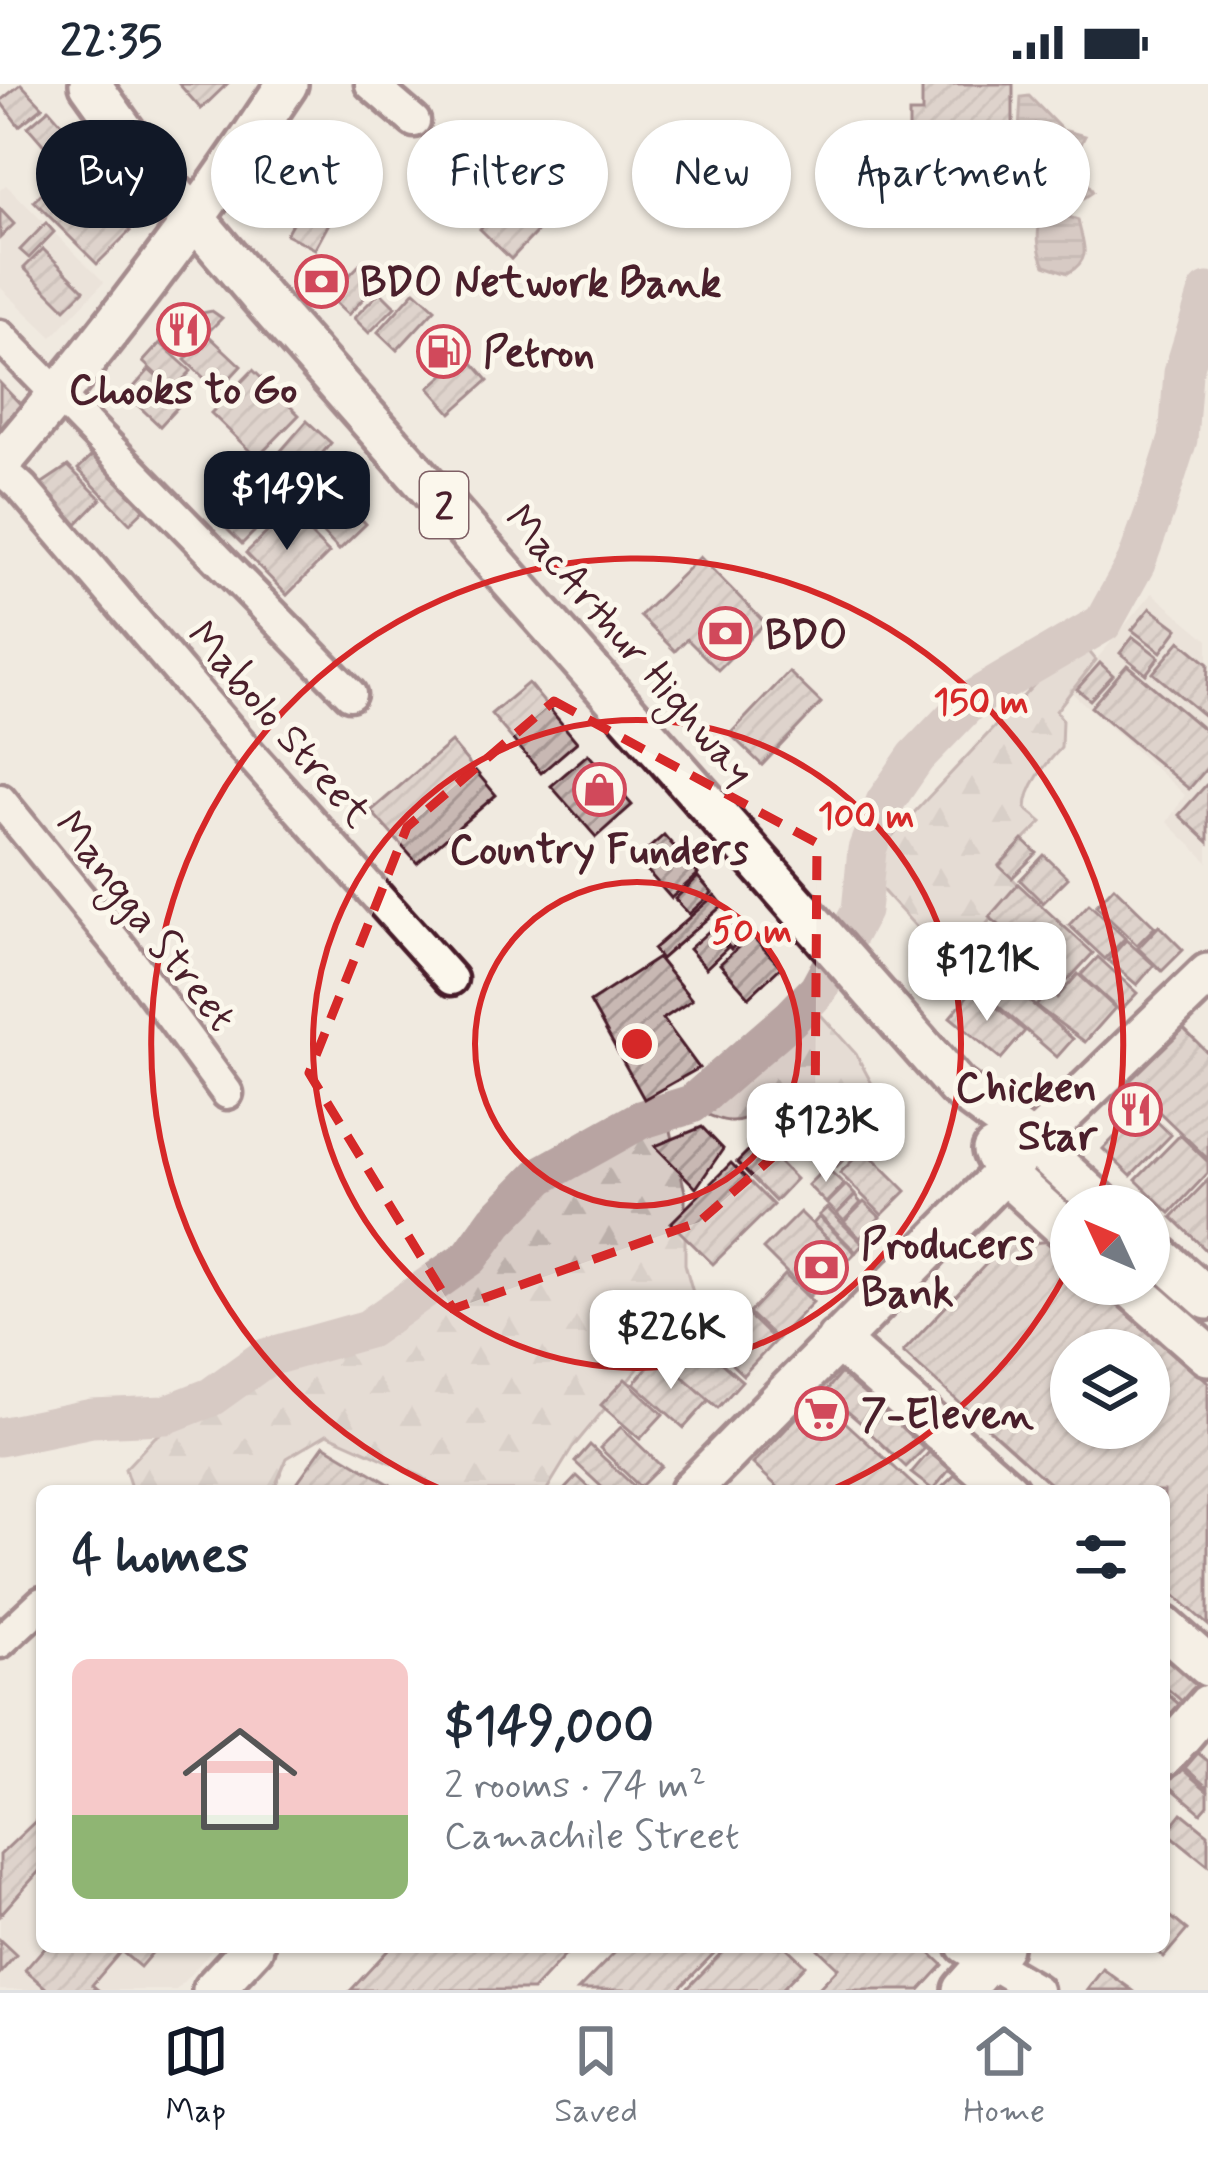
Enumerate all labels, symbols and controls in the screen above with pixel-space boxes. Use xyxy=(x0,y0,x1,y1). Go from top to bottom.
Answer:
text: 22:35 xyxy=(60,13,162,72)
chip: Buy xyxy=(36,120,187,228)
chip: Rent xyxy=(211,120,383,228)
chip: Filters xyxy=(407,120,608,228)
chip: New xyxy=(632,120,791,228)
chip: Apartment xyxy=(815,120,1090,228)
bank icon: BDO Network Bank xyxy=(293,253,349,309)
place label: BDO Network Bank xyxy=(360,257,721,312)
restaurant icon: Chooks to Go xyxy=(155,301,211,357)
fuel station icon: Petron xyxy=(416,323,472,379)
place label: Petron xyxy=(483,327,595,382)
place label: Chooks to Go xyxy=(69,364,297,419)
pin: $149K xyxy=(203,451,371,553)
text: $149K xyxy=(231,464,343,515)
road number: 2 xyxy=(420,472,468,538)
street label: MacArthur Highway xyxy=(489,494,766,801)
bank icon: BDO xyxy=(698,606,754,662)
street label: Mabolo Street xyxy=(173,610,383,840)
place label: BDO xyxy=(765,610,847,665)
text: 150 m xyxy=(933,680,1029,727)
shop icon: Country Funders xyxy=(571,761,627,817)
text: 100 m xyxy=(818,794,914,841)
street label: Mangga Street xyxy=(38,801,248,1046)
place label: Country Funders xyxy=(449,824,749,879)
text: 50 m xyxy=(712,909,792,956)
pin: $121K xyxy=(903,922,1071,1024)
text: $121K xyxy=(935,935,1039,986)
centre of rings xyxy=(616,1023,658,1065)
place label: Chicken Star xyxy=(955,1062,1098,1165)
restaurant icon: Chicken Star xyxy=(1108,1082,1164,1138)
pin: $123K xyxy=(742,1083,910,1185)
text: $123K xyxy=(774,1096,878,1147)
north arrow xyxy=(1050,1185,1170,1305)
map controls xyxy=(1050,1185,1170,1449)
place label: Producers Bank xyxy=(861,1219,1035,1322)
bank icon: Producers Bank xyxy=(794,1239,850,1295)
pin: $226K xyxy=(587,1290,755,1392)
text: $226K xyxy=(617,1303,725,1354)
button: layers xyxy=(1050,1329,1170,1449)
supermarket icon: 7-Eleven xyxy=(794,1385,850,1441)
place label: 7-Eleven xyxy=(861,1389,1034,1444)
text: 4 homes xyxy=(72,1524,249,1590)
icon: filters xyxy=(1068,1524,1134,1590)
text: $149,000 xyxy=(444,1695,654,1761)
icon: home xyxy=(168,1707,312,1851)
text: 2 rooms · 74 m² xyxy=(444,1761,706,1812)
text: Camachile Street xyxy=(444,1812,739,1863)
tab: Map xyxy=(163,2018,229,2134)
tab: Saved xyxy=(554,2018,638,2134)
tab: Home xyxy=(963,2018,1045,2134)

